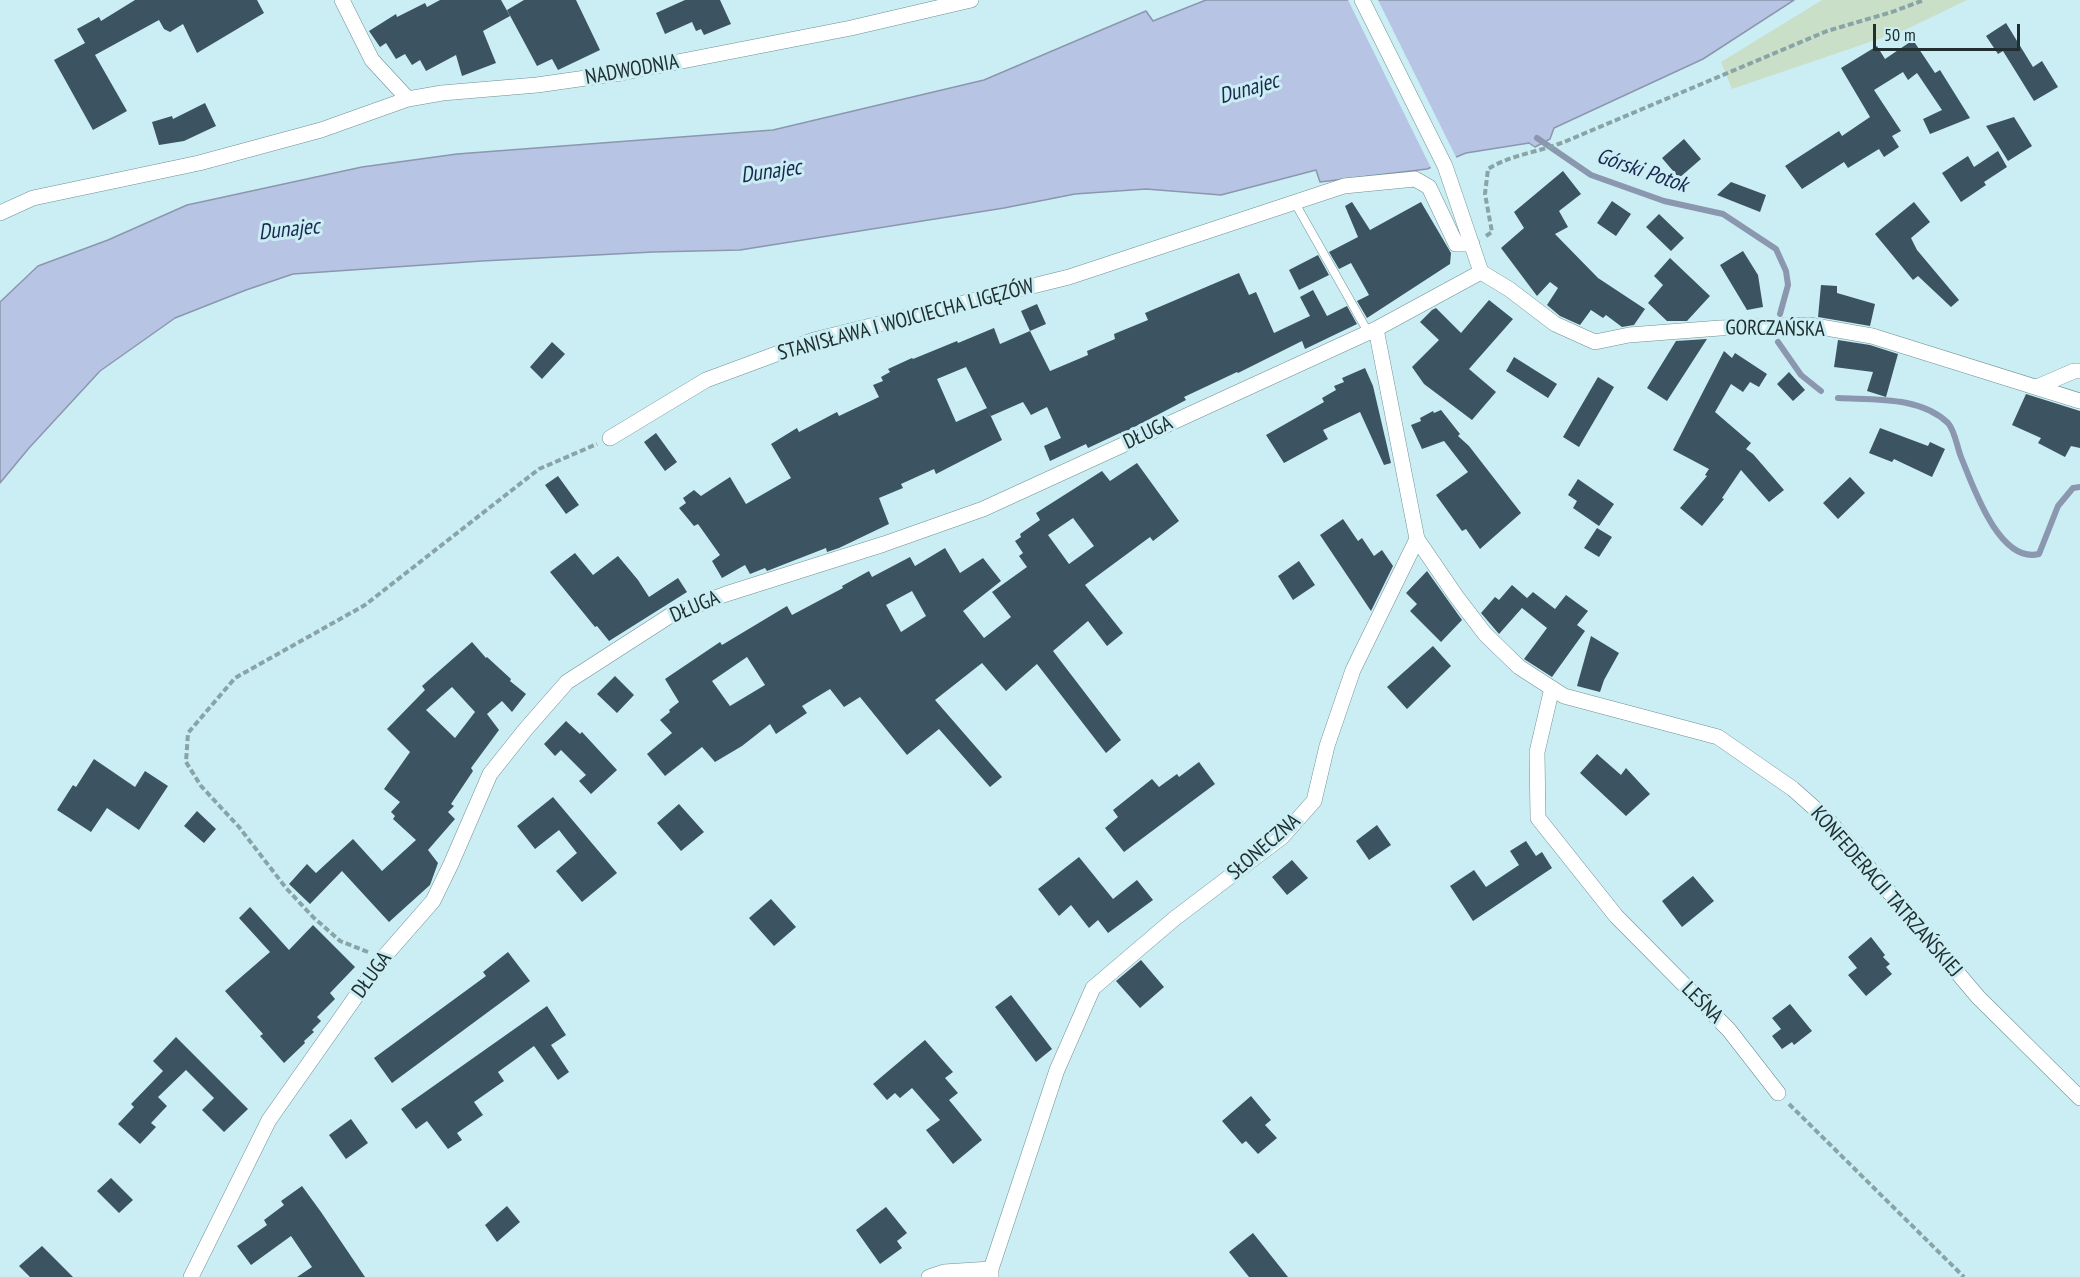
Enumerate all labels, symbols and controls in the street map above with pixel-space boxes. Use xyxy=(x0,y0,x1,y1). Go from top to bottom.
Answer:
scale bar xyxy=(1876,12,2023,50)
text: 50 m xyxy=(1884,23,1916,46)
street label: NADWODNIA xyxy=(583,49,681,91)
water label: Dunajec xyxy=(1216,68,1282,110)
water label: Górski Potok xyxy=(1593,143,1691,199)
water label: Dunajec xyxy=(739,155,803,189)
water label: Dunajec xyxy=(257,214,321,246)
street label: STANISŁAWA I WOJCIECHA LIGĘZÓW xyxy=(775,274,1037,366)
street label: GORCZAŃSKA xyxy=(1725,316,1825,342)
street label: DŁUGA xyxy=(1120,411,1176,455)
street label: DŁUGA xyxy=(667,585,723,629)
street label: KONFEDERACJI TATRZAŃSKIEJ xyxy=(1805,801,1967,983)
street label: SŁONECZNA xyxy=(1223,809,1305,885)
street label: DŁUGA xyxy=(347,947,397,1003)
street label: LEŚNA xyxy=(1676,977,1728,1029)

